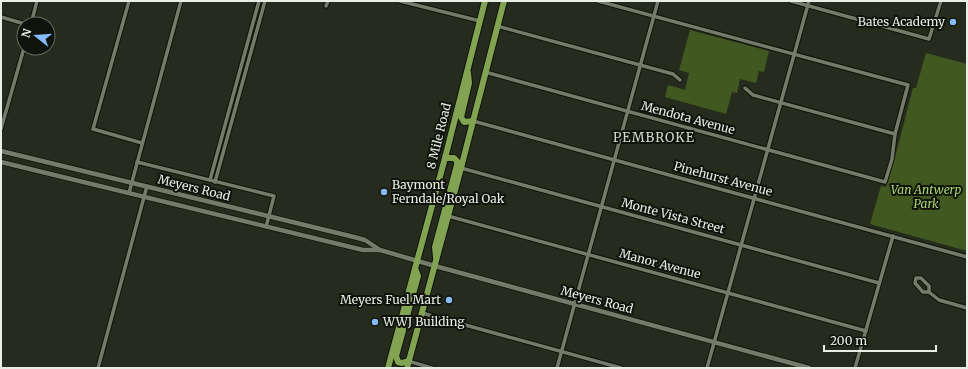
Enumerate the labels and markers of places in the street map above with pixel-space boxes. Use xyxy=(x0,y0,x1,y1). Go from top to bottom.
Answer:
place label: Bates Academy xyxy=(858,14,945,29)
marker: Bates Academy xyxy=(948,17,958,27)
place label: Baymont Ferndale/Royal Oak xyxy=(392,177,505,206)
marker: Baymont Ferndale/Royal Oak xyxy=(379,187,389,197)
place label: Meyers Fuel Mart xyxy=(340,292,441,307)
marker: Meyers Fuel Mart xyxy=(444,295,454,305)
place label: WWJ Building xyxy=(382,314,465,329)
marker: WWJ Building xyxy=(370,317,380,327)

